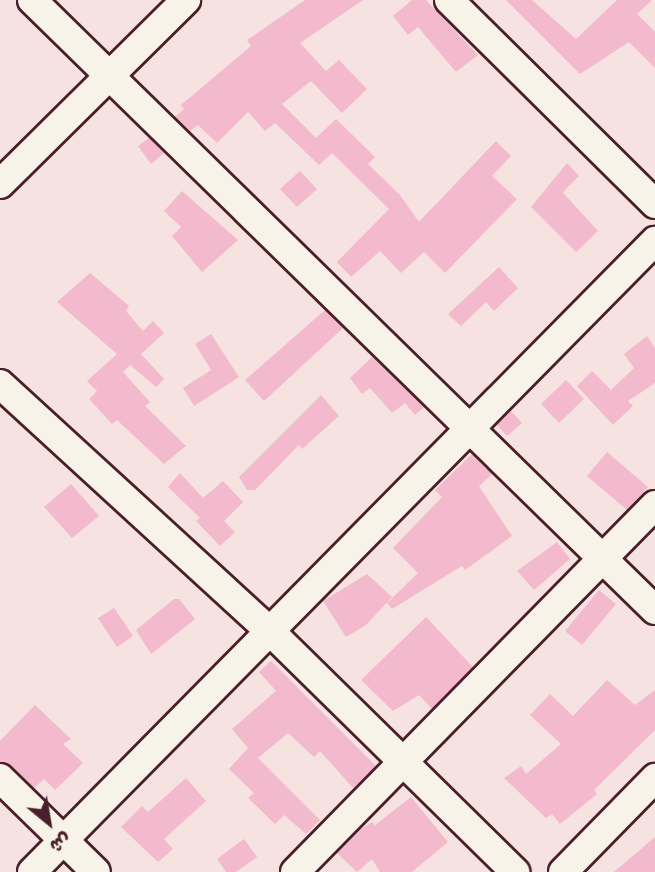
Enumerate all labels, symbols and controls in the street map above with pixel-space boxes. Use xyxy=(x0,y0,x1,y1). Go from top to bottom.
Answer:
north arrow xyxy=(14,788,84,858)
text: ش xyxy=(44,825,76,859)

